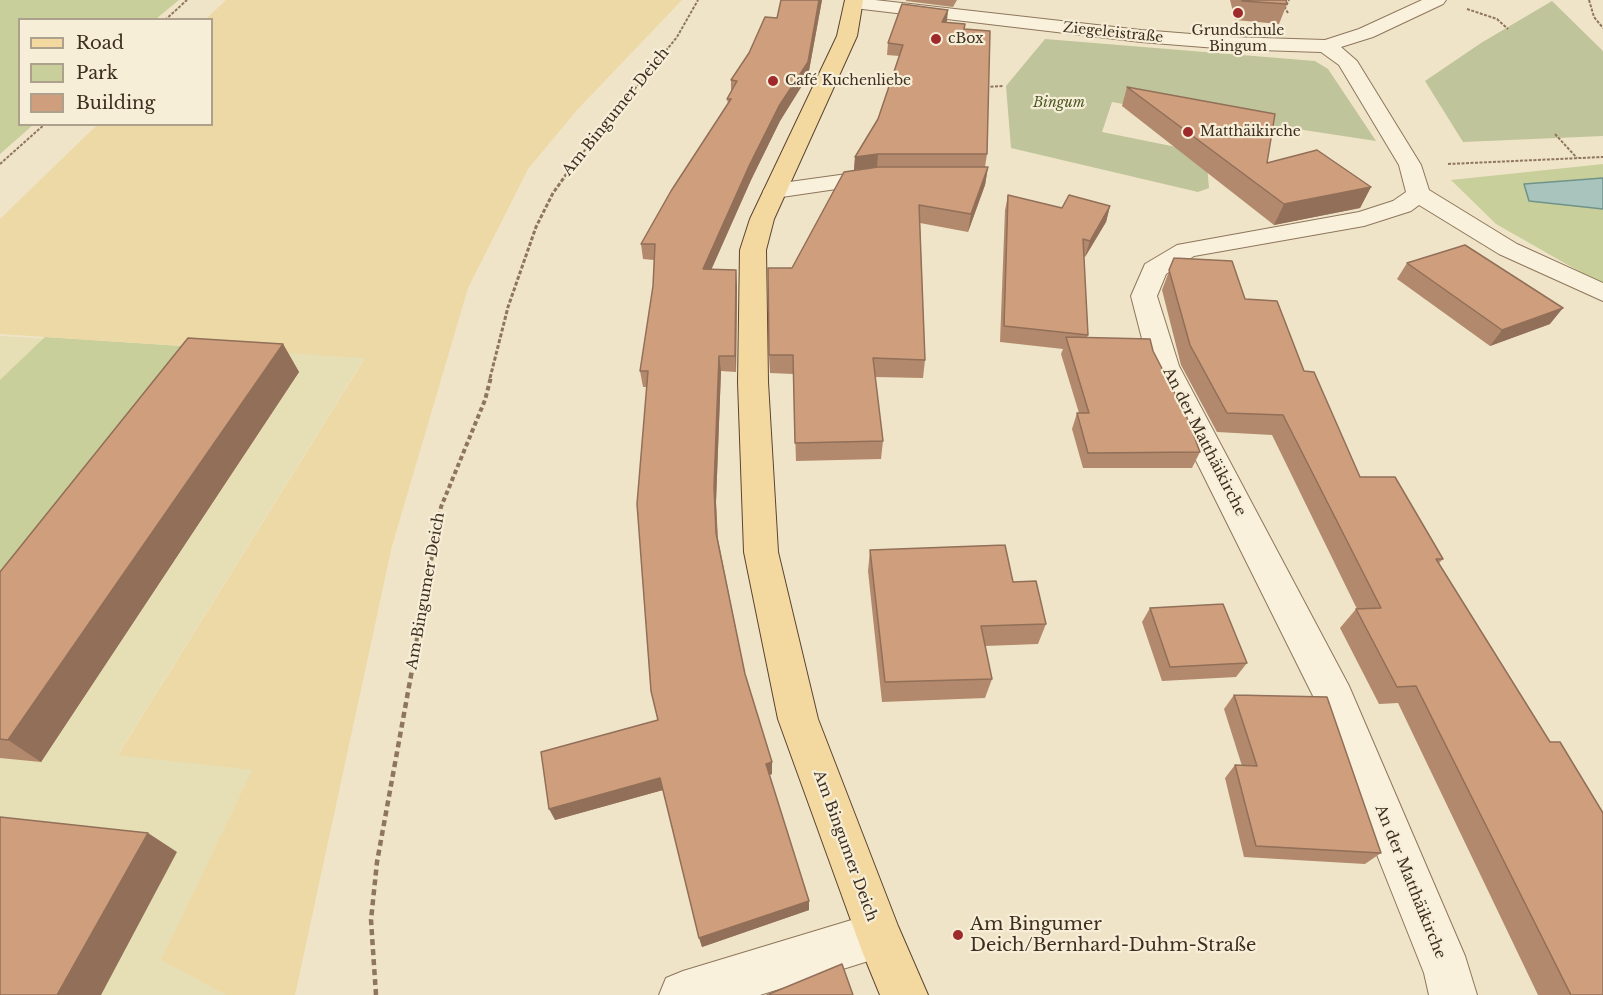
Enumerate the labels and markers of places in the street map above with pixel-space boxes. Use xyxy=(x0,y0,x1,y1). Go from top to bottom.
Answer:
marker: Grundschule Bingum xyxy=(1231,6,1245,20)
place label: Grundschule Bingum xyxy=(1192,23,1284,56)
place label: cBox xyxy=(948,31,984,47)
marker: cBox xyxy=(929,32,943,46)
place label: Café Kuchenliebe xyxy=(785,73,911,89)
marker: Café Kuchenliebe xyxy=(766,74,780,88)
place label: Matthäikirche xyxy=(1200,124,1301,140)
marker: Matthäikirche xyxy=(1181,125,1195,139)
place label: Am Bingumer Deich/Bernhard-Duhm-Straße xyxy=(970,914,1256,956)
marker: Am Bingumer Deich/Bernhard-Duhm-Straße xyxy=(951,928,965,942)

